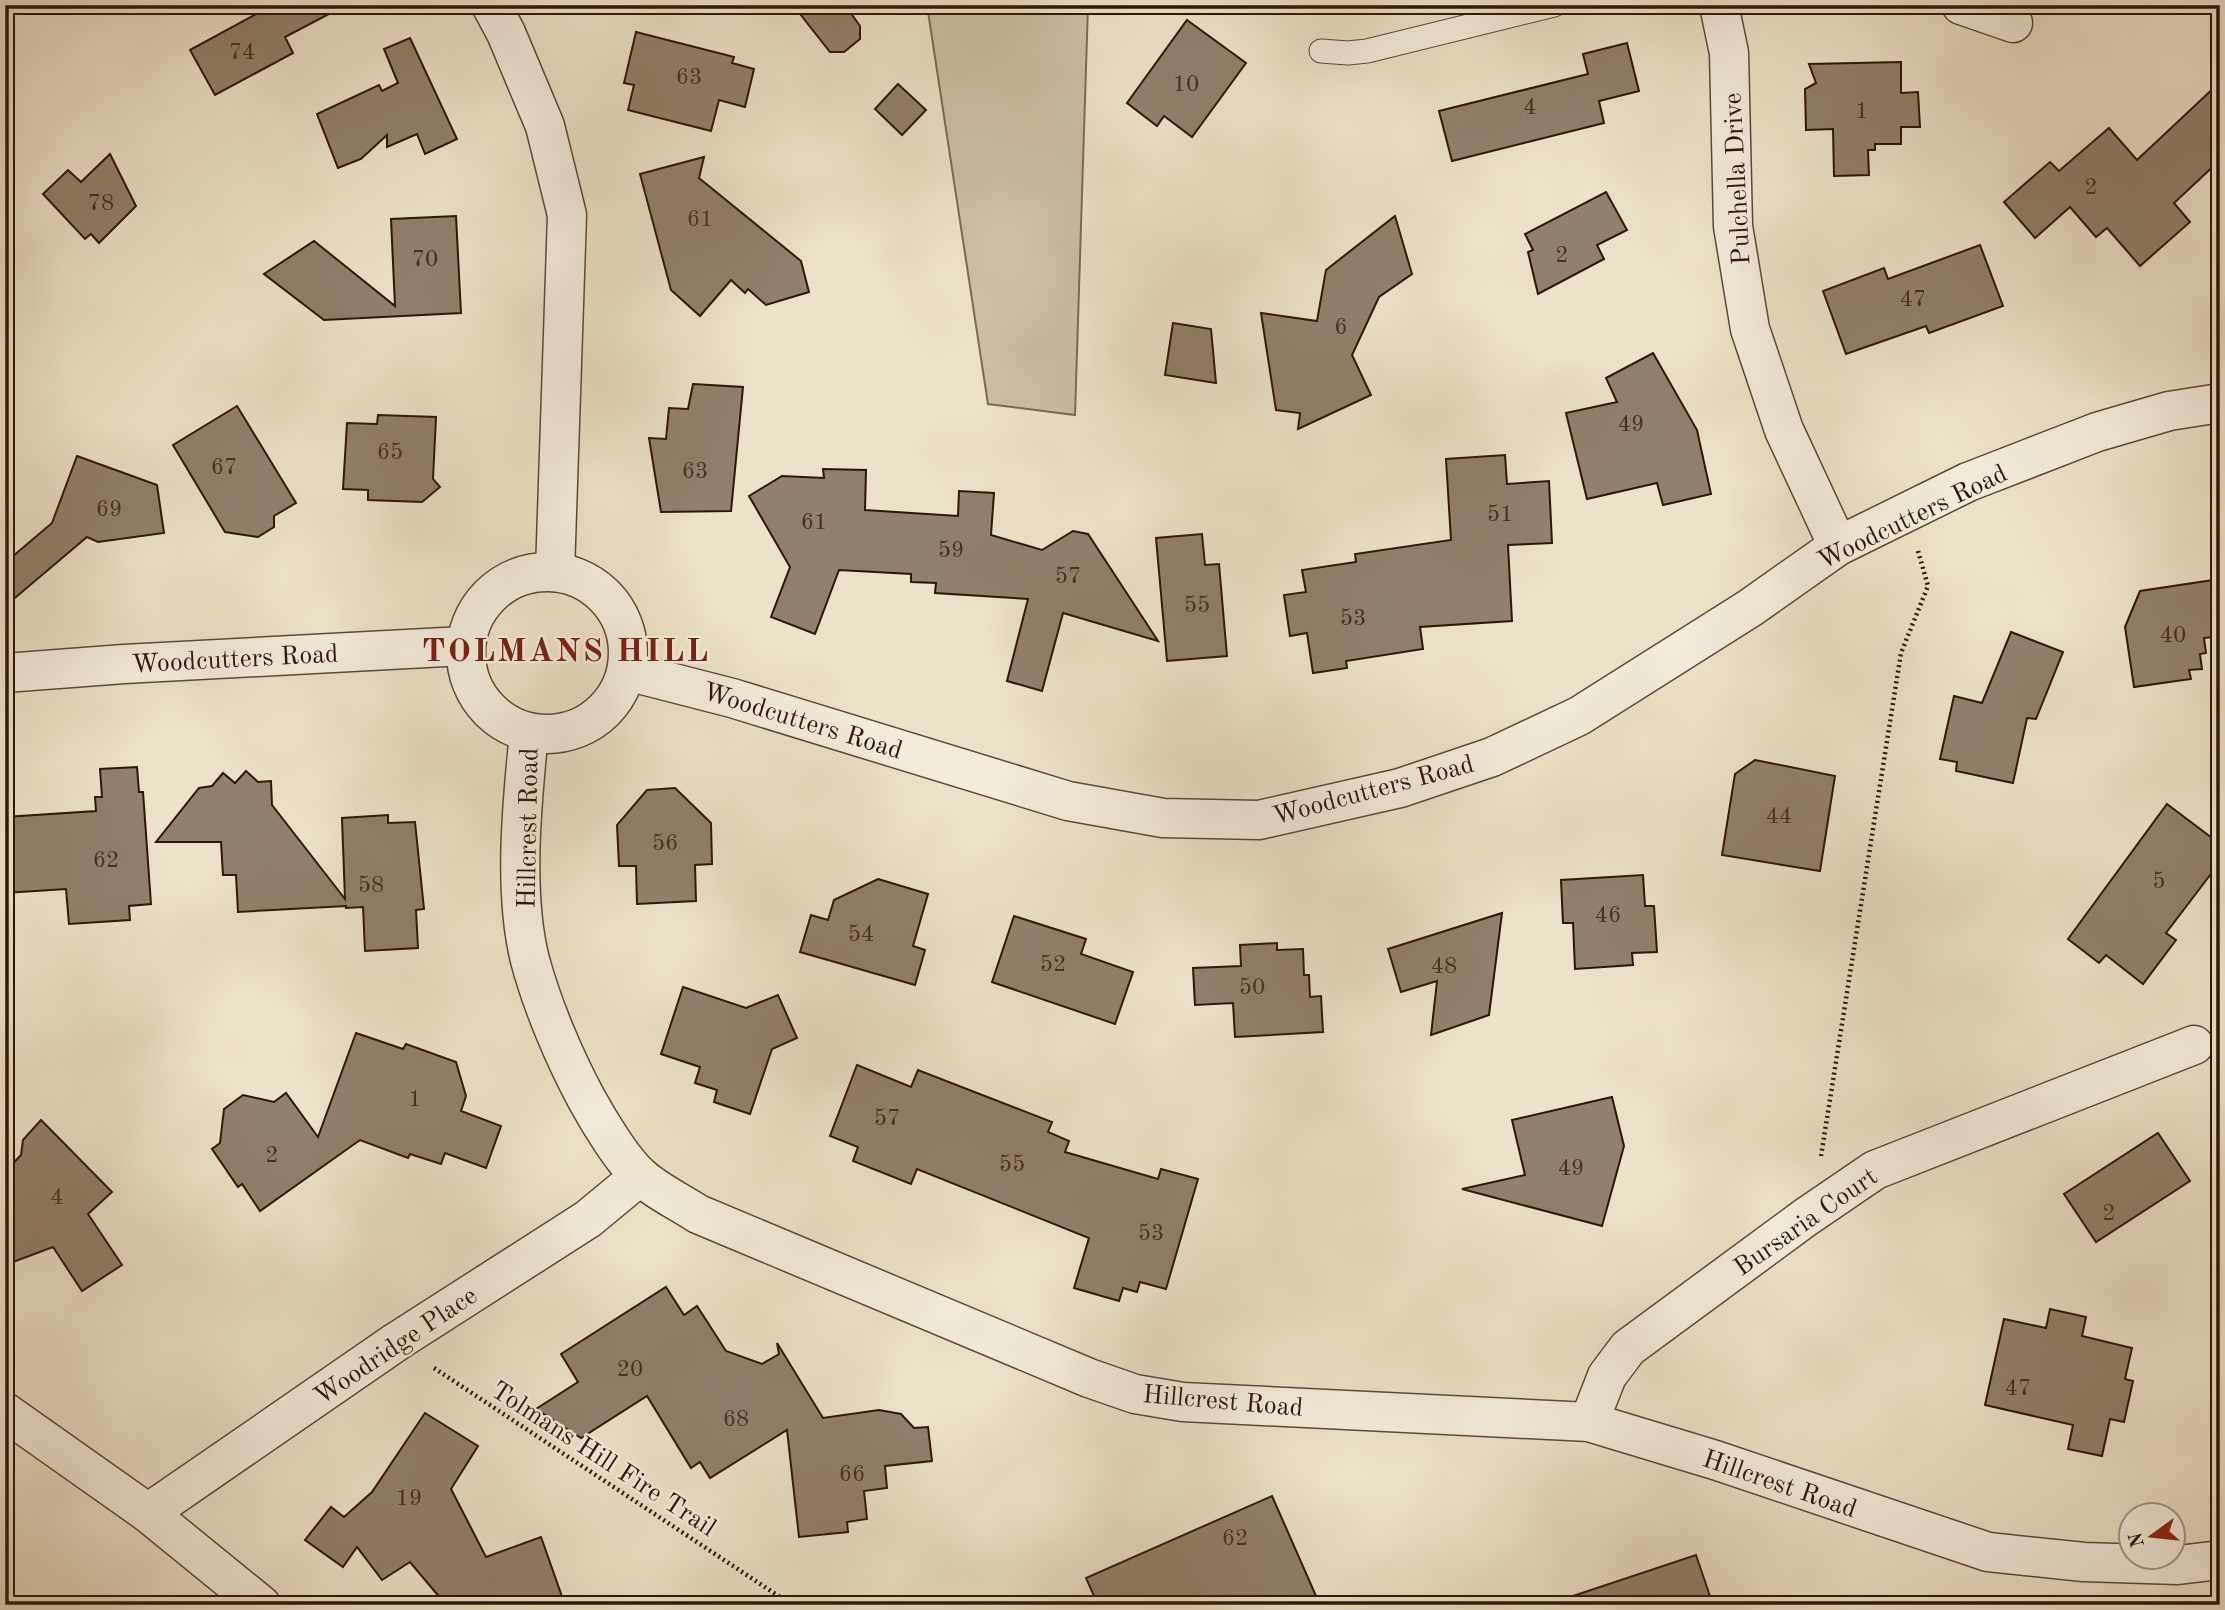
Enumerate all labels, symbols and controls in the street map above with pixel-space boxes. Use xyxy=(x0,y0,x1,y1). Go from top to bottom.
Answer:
house number: 74 xyxy=(229,41,255,64)
house number: 63 xyxy=(676,66,702,89)
house number: 10 xyxy=(1173,73,1199,96)
street label: Pulchella Drive xyxy=(1720,92,1755,266)
house number: 4 xyxy=(1523,96,1537,119)
house number: 1 xyxy=(1855,100,1869,123)
house number: 2 xyxy=(2084,176,2098,199)
house number: 78 xyxy=(88,192,114,215)
house number: 61 xyxy=(687,208,713,231)
house number: 2 xyxy=(1555,244,1569,267)
house number: 70 xyxy=(412,248,438,271)
house number: 47 xyxy=(1900,288,1926,311)
house number: 6 xyxy=(1334,316,1348,339)
house number: 49 xyxy=(1618,413,1644,436)
house number: 65 xyxy=(377,441,403,464)
house number: 67 xyxy=(211,456,237,479)
house number: 63 xyxy=(682,460,708,483)
street label: Woodcutters Road xyxy=(1814,461,2012,575)
house number: 69 xyxy=(96,498,122,521)
house number: 51 xyxy=(1487,503,1513,526)
house number: 61 xyxy=(801,511,827,534)
house number: 59 xyxy=(938,539,964,562)
house number: 57 xyxy=(1055,565,1081,588)
house number: 55 xyxy=(1184,594,1210,617)
house number: 53 xyxy=(1340,607,1366,630)
house number: 40 xyxy=(2160,624,2186,647)
district label: TOLMANS HILL xyxy=(422,636,710,669)
street label: Woodcutters Road xyxy=(131,642,339,678)
street label: Woodcutters Road xyxy=(700,679,905,765)
street label: Hillcrest Road xyxy=(515,747,543,909)
street label: Woodcutters Road xyxy=(1270,752,1477,830)
house number: 44 xyxy=(1766,805,1792,828)
house number: 56 xyxy=(652,832,678,855)
house number: 62 xyxy=(93,849,119,872)
house number: 5 xyxy=(2152,870,2166,893)
house number: 58 xyxy=(358,874,384,897)
house number: 46 xyxy=(1595,904,1621,927)
house number: 54 xyxy=(848,923,874,946)
house number: 52 xyxy=(1040,953,1066,976)
house number: 48 xyxy=(1431,955,1457,978)
house number: 50 xyxy=(1239,976,1265,999)
house number: 1 xyxy=(408,1088,422,1111)
house number: 57 xyxy=(874,1107,900,1130)
house number: 2 xyxy=(265,1144,279,1167)
house number: 55 xyxy=(999,1153,1025,1176)
house number: 49 xyxy=(1558,1157,1584,1180)
street label: Bursaria Court xyxy=(1730,1164,1883,1282)
house number: 4 xyxy=(50,1186,64,1209)
house number: 2 xyxy=(2102,1202,2116,1225)
house number: 53 xyxy=(1138,1222,1164,1245)
street label: Woodridge Place xyxy=(310,1283,482,1411)
house number: 20 xyxy=(617,1358,643,1381)
street label: Tolmans Hill Fire Trail xyxy=(486,1377,720,1542)
house number: 47 xyxy=(2005,1377,2031,1400)
street label: Hillcrest Road xyxy=(1141,1382,1304,1422)
house number: 68 xyxy=(723,1408,749,1431)
street label: Hillcrest Road xyxy=(1699,1446,1860,1523)
house number: 66 xyxy=(839,1463,865,1486)
house number: 19 xyxy=(396,1487,422,1510)
north arrow xyxy=(2116,1502,2186,1572)
house number: 62 xyxy=(1222,1527,1248,1550)
text: N xyxy=(2127,1530,2149,1549)

